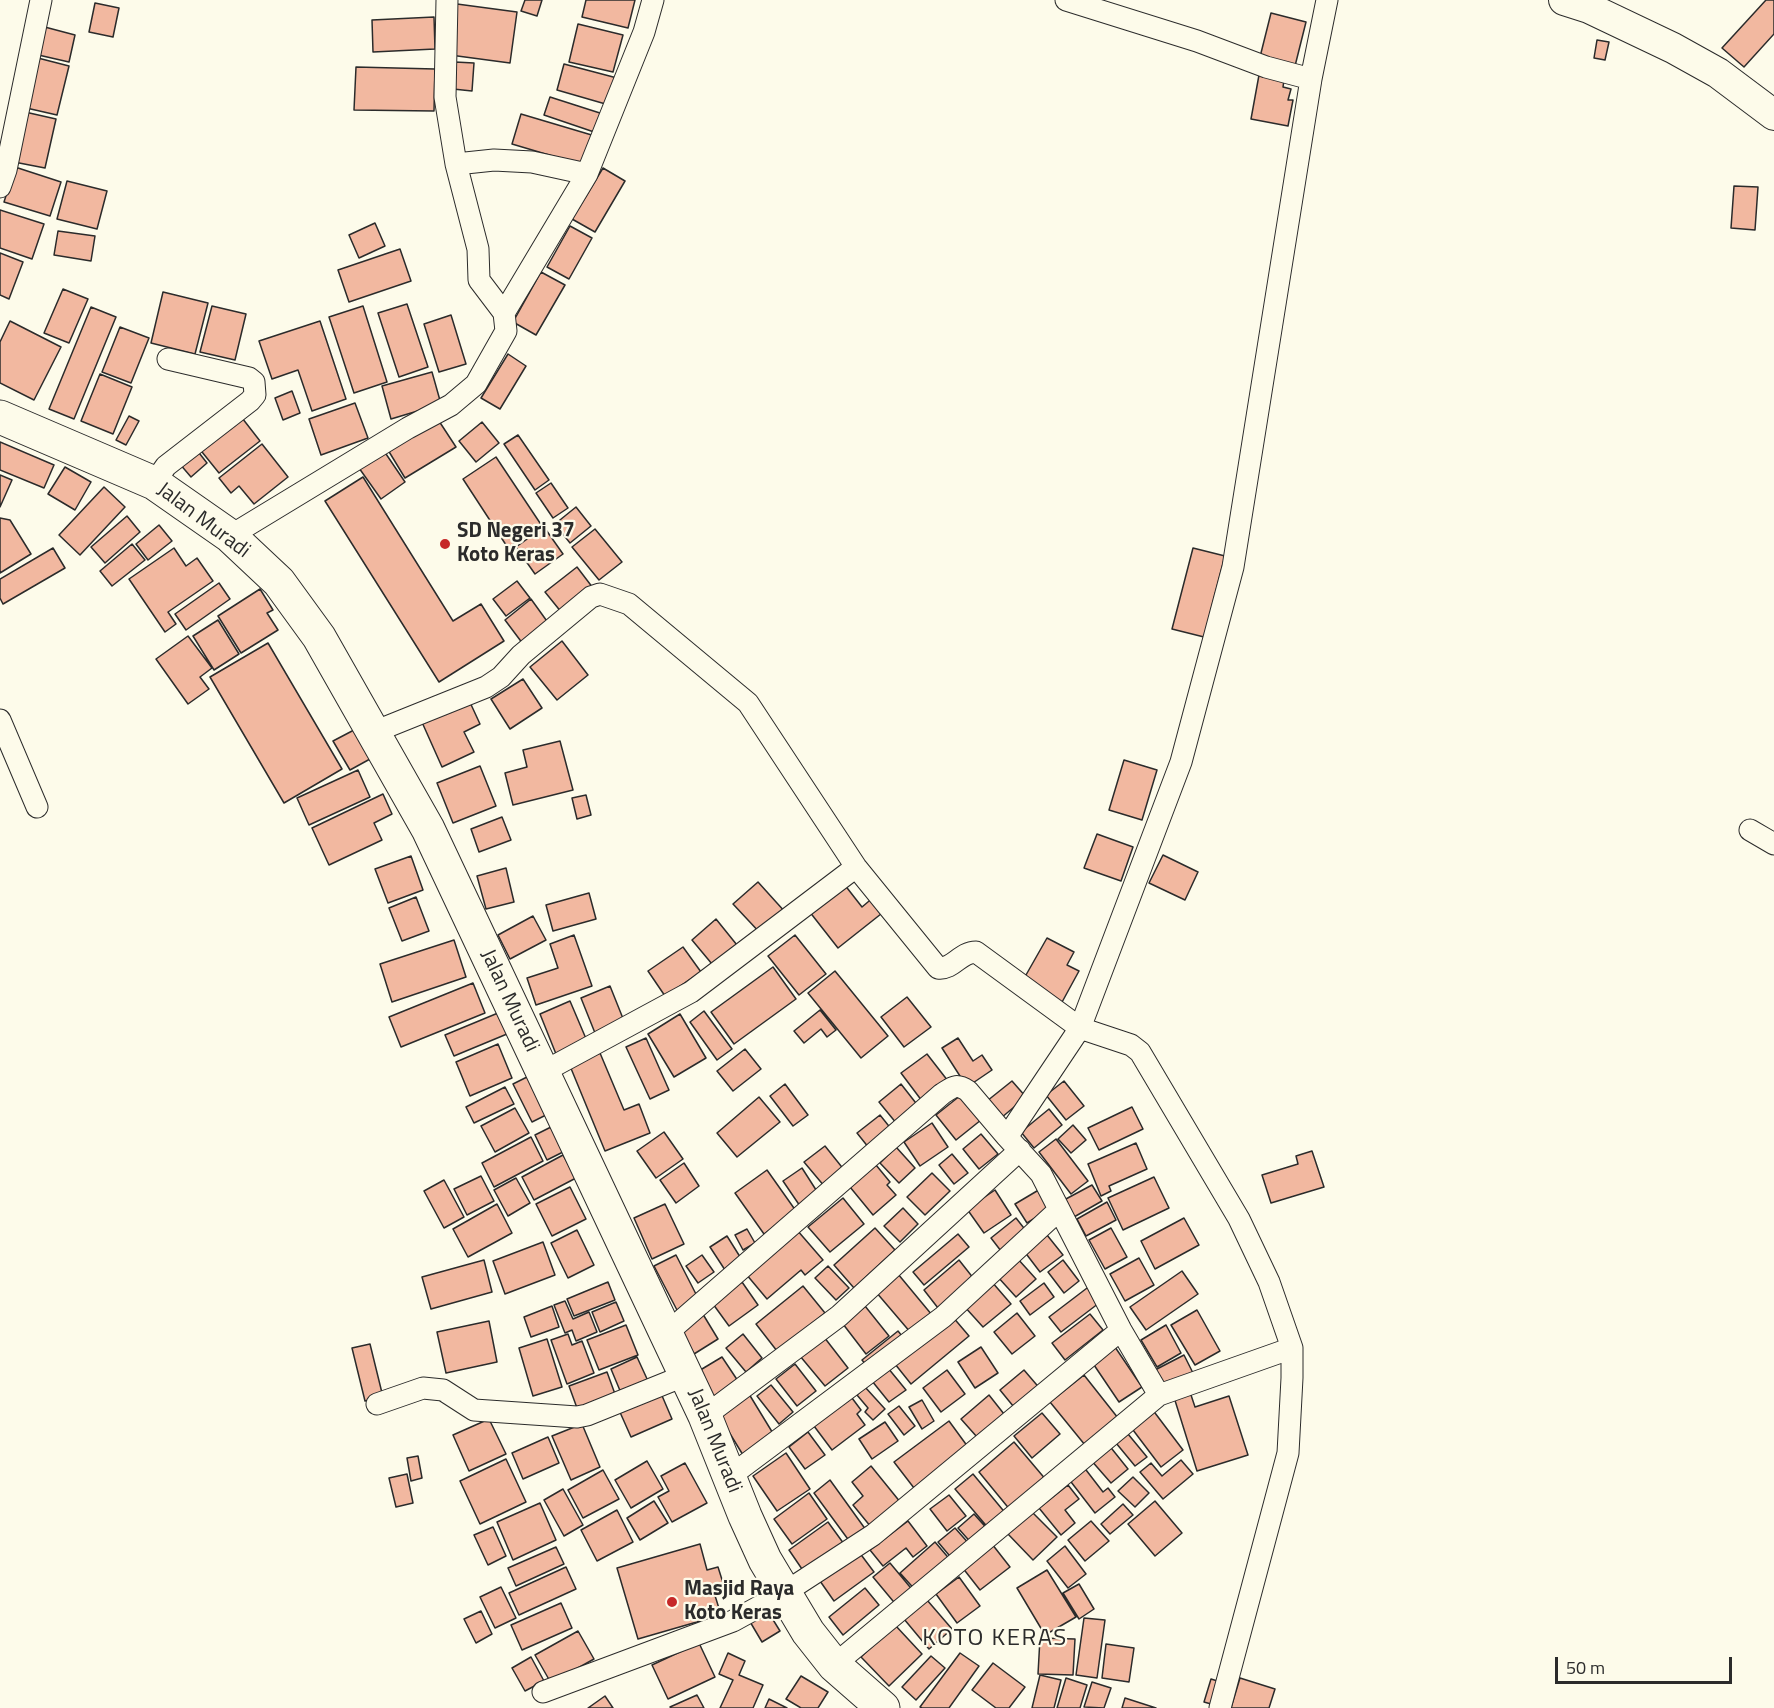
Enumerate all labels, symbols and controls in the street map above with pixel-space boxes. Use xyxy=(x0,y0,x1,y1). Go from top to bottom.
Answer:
street label: Jalan Muradi xyxy=(151,478,255,564)
place label: SD Negeri 37 Koto Keras xyxy=(457,519,575,569)
marker: SD Negeri 37 Koto Keras xyxy=(438,537,452,551)
street label: Jalan Muradi xyxy=(474,946,544,1056)
street label: Jalan Muradi xyxy=(682,1385,746,1497)
place label: Masjid Raya Koto Keras xyxy=(684,1577,794,1627)
marker: Masjid Raya Koto Keras xyxy=(665,1595,679,1609)
district label: KOTO KERAS xyxy=(922,1625,1068,1653)
scale bar xyxy=(1558,1645,1735,1683)
text: 50 m xyxy=(1566,1654,1605,1681)

